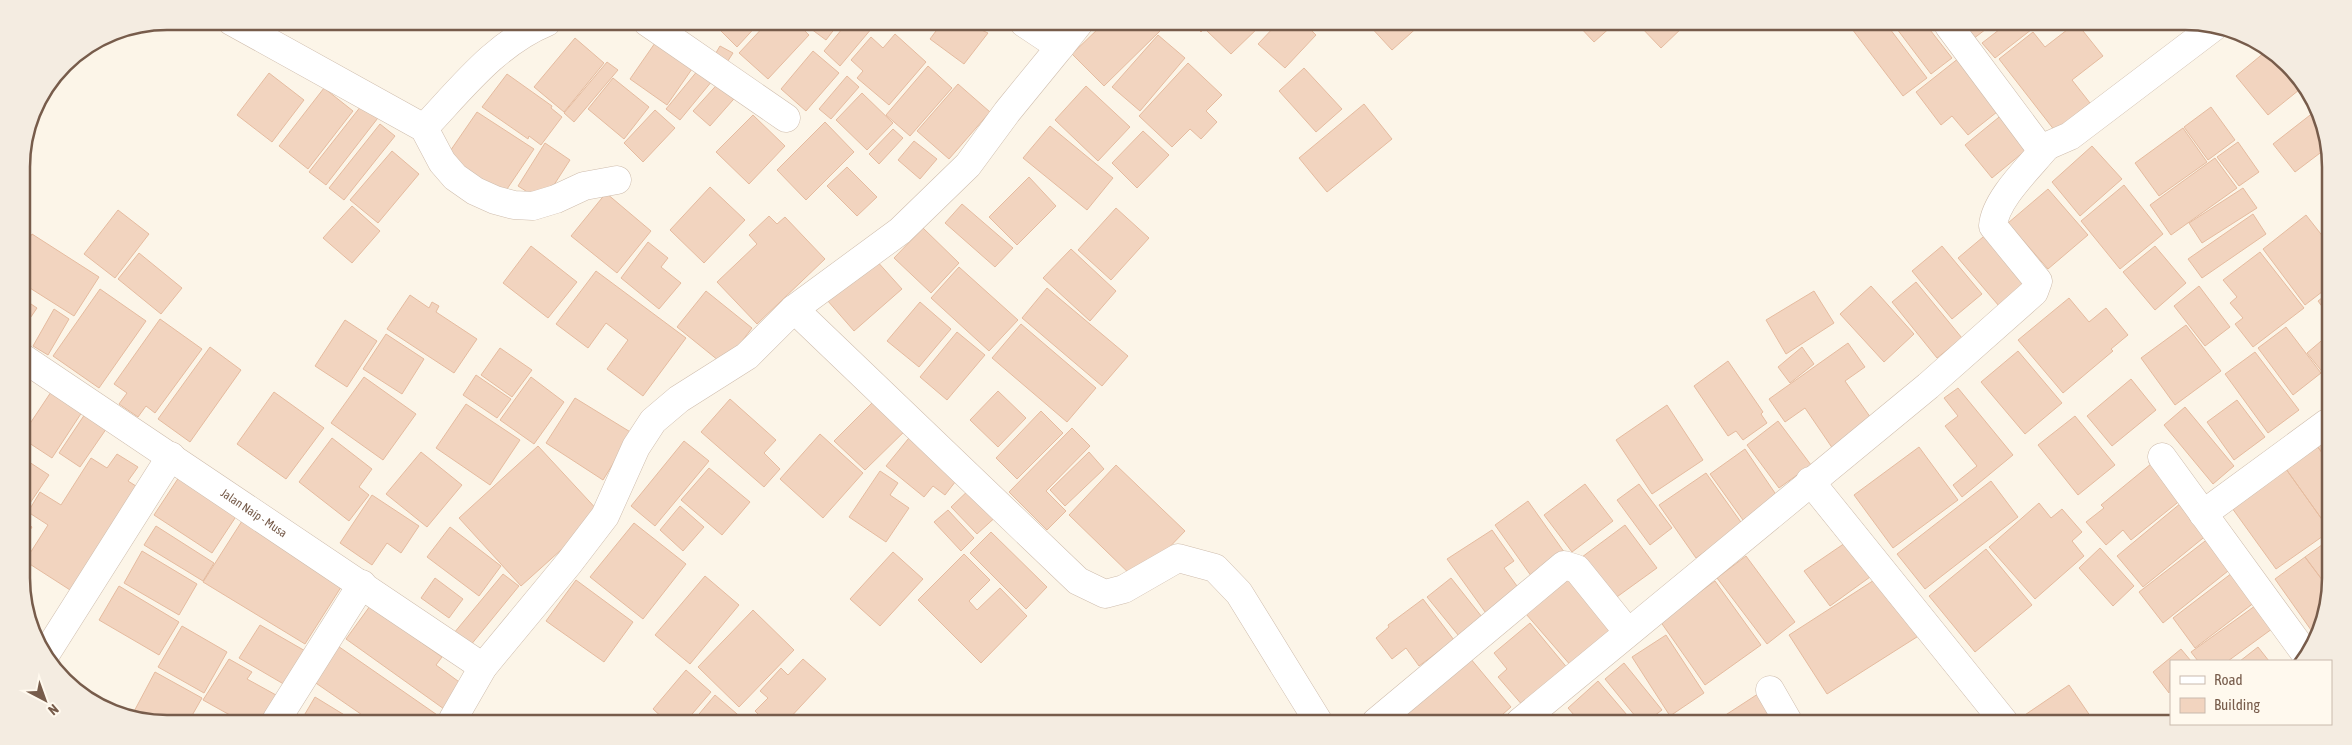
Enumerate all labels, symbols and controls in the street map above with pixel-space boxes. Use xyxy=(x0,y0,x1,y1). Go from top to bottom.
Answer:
street label: Jalan Naip - Musa xyxy=(218,486,290,540)
legend xyxy=(2170,660,2332,725)
text: Road xyxy=(2214,671,2243,688)
north arrow xyxy=(20,675,70,725)
text: Building xyxy=(2214,696,2260,713)
text: N xyxy=(45,701,62,719)

